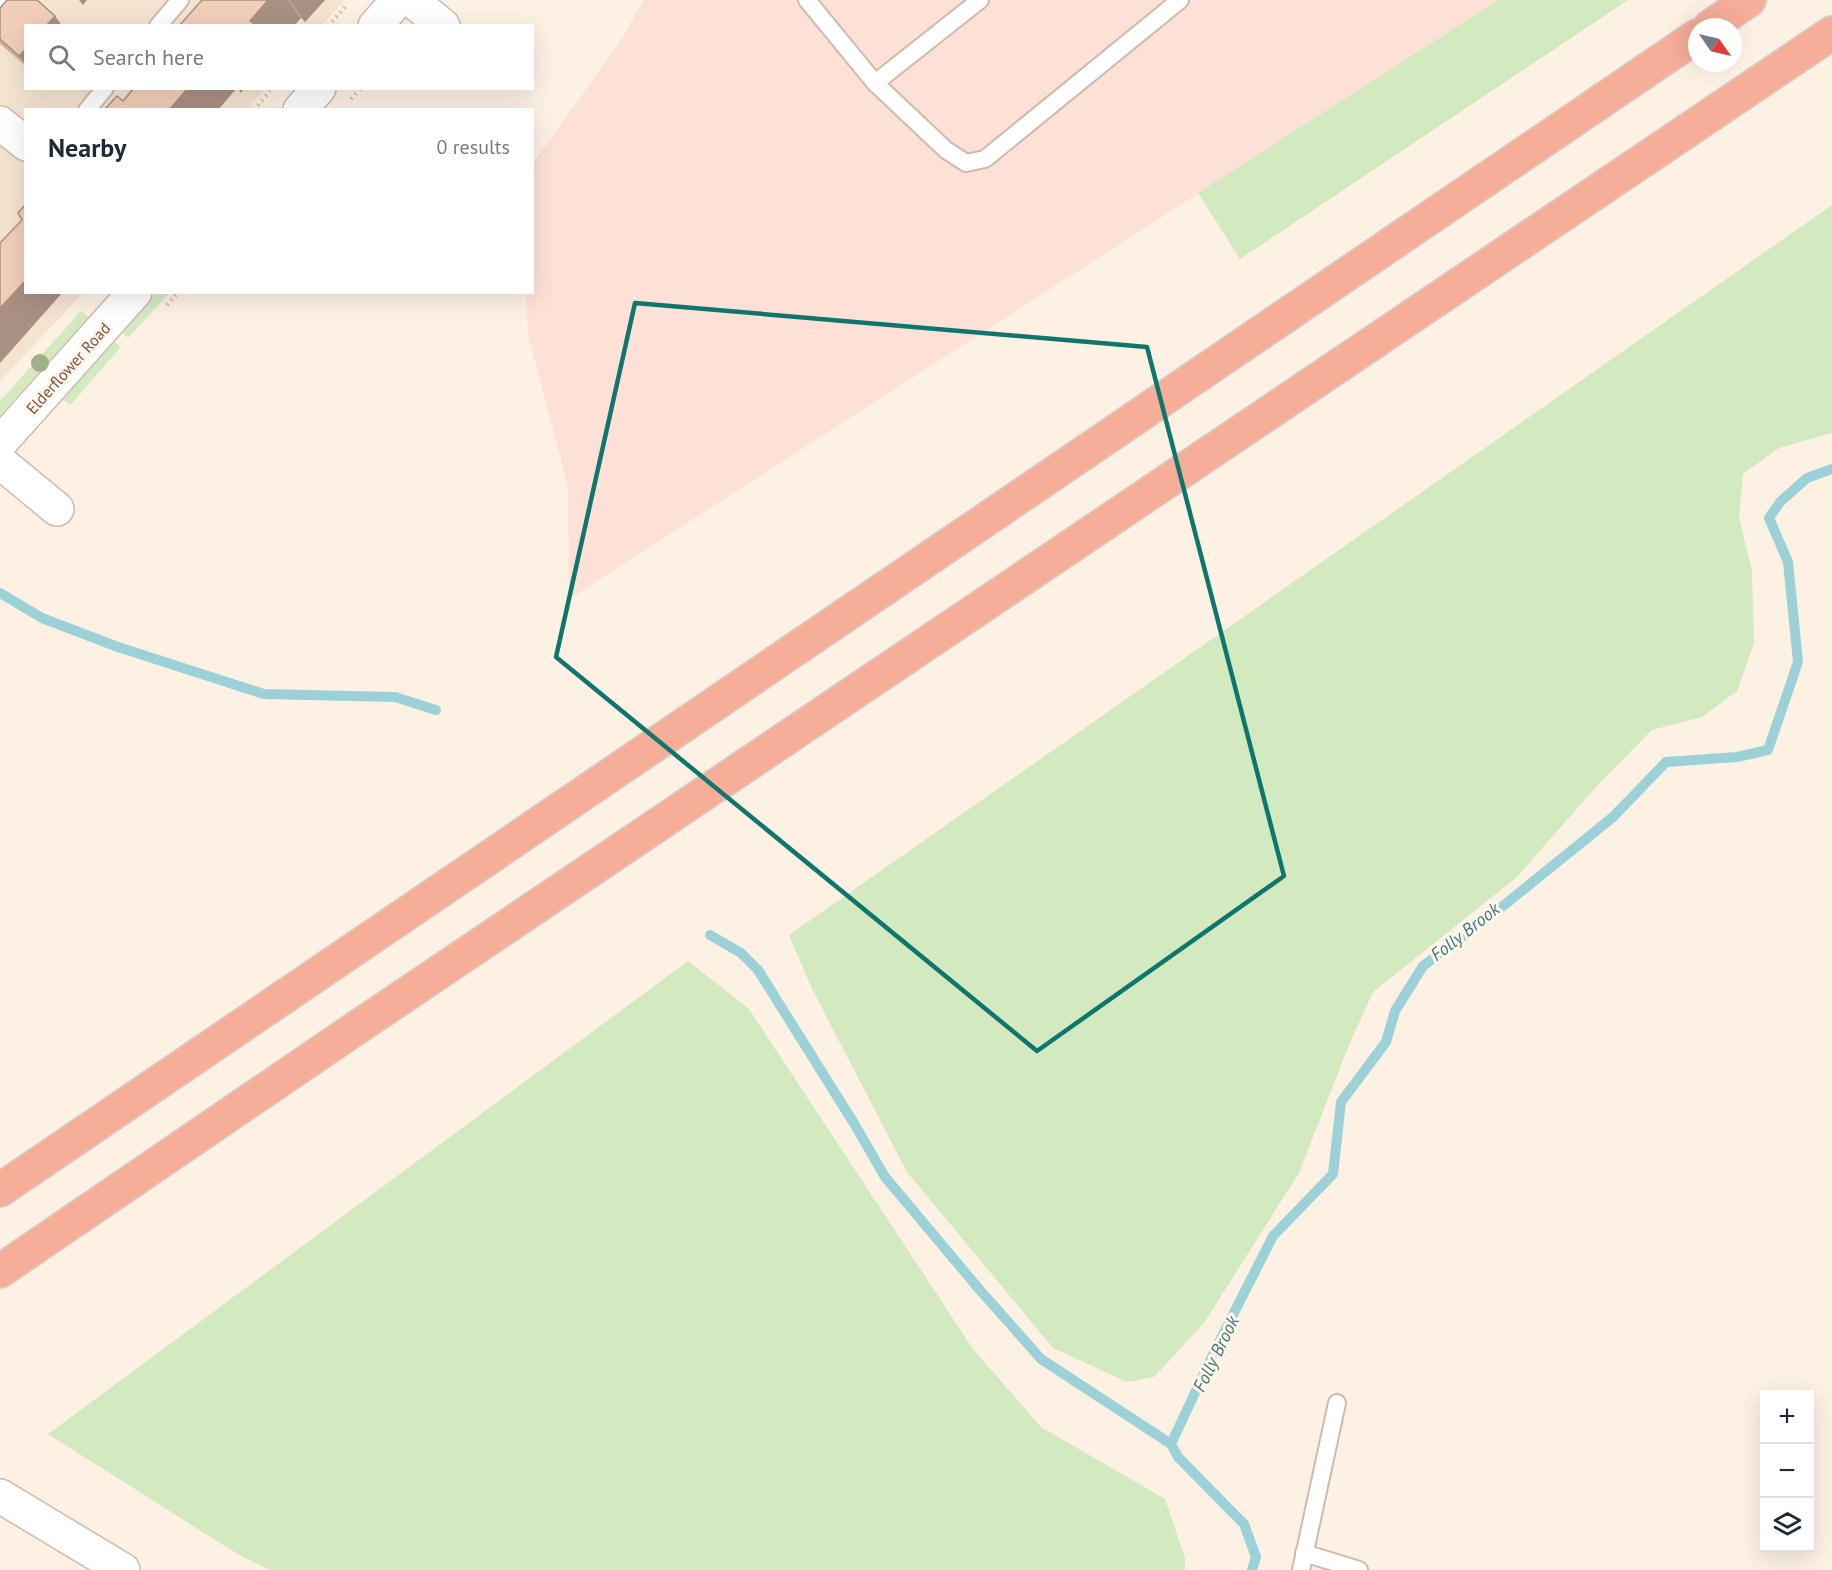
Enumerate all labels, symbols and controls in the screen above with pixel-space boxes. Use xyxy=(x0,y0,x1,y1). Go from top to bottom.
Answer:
north arrow xyxy=(1688,18,1742,72)
search box xyxy=(24,24,534,90)
icon: search xyxy=(45,41,78,74)
text: Search here xyxy=(93,43,204,71)
text: Nearby xyxy=(48,131,126,164)
text: 0 results xyxy=(437,134,510,160)
street label: Elderflower Road xyxy=(22,318,114,418)
water label: Folly Brook xyxy=(1425,897,1505,966)
water label: Folly Brook xyxy=(1187,1311,1244,1396)
map controls xyxy=(1760,1390,1814,1552)
button: + xyxy=(1760,1390,1814,1444)
button: − xyxy=(1760,1444,1814,1498)
button: layers xyxy=(1760,1498,1814,1552)

